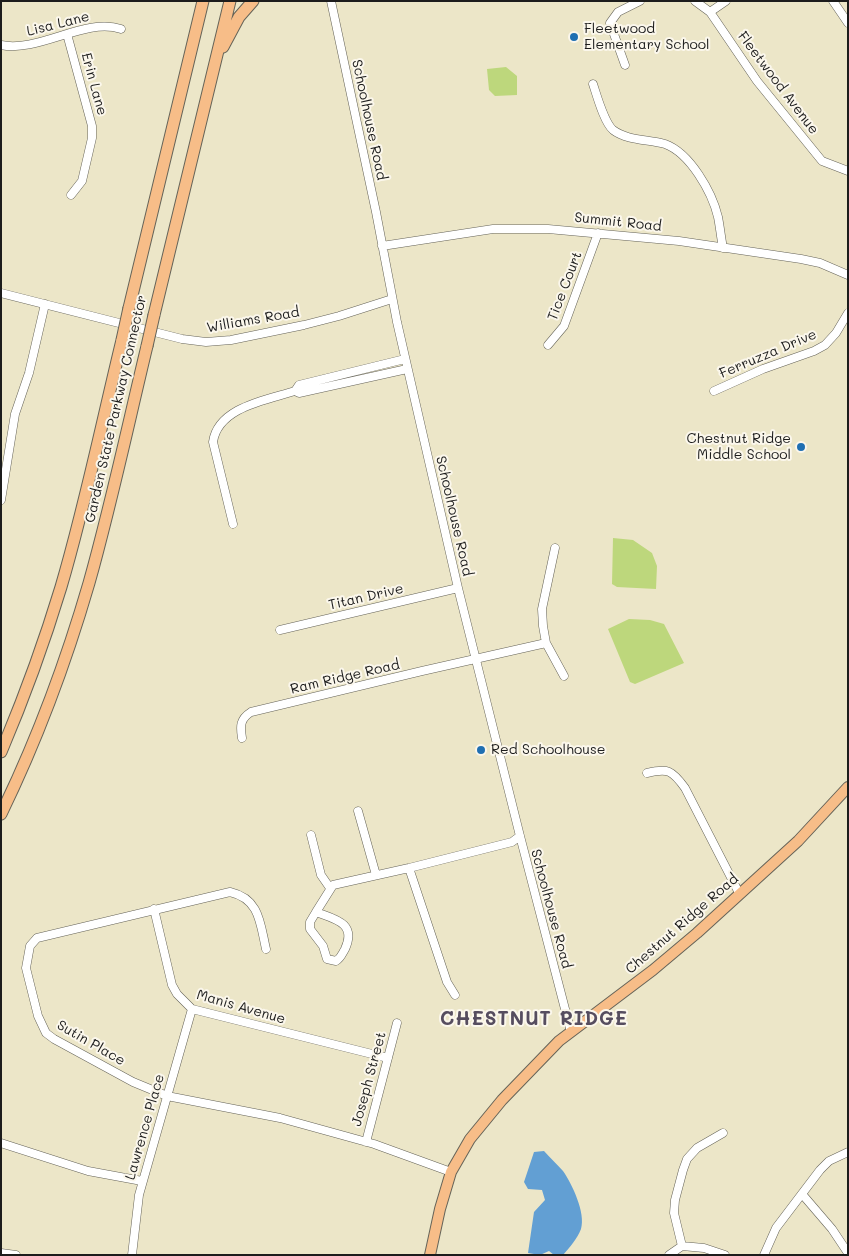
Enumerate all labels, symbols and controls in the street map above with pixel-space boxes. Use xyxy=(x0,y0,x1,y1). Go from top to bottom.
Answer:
street label: Lisa Lane xyxy=(25,8,91,40)
place label: Fleetwood Elementary School xyxy=(584,21,710,54)
street label: Fleetwood Avenue xyxy=(734,28,822,138)
marker: Fleetwood Elementary School xyxy=(568,31,580,43)
street label: Erin Lane xyxy=(78,51,110,117)
street label: Schoolhouse Road xyxy=(348,58,390,182)
street label: Summit Road xyxy=(574,209,662,235)
street label: Tice Court xyxy=(544,249,586,323)
street label: Garden State Parkway Connector xyxy=(82,293,150,525)
street label: Williams Road xyxy=(205,304,301,336)
street label: Ferruzza Drive xyxy=(717,326,819,382)
place label: Chestnut Ridge Middle School xyxy=(687,431,791,464)
marker: Chestnut Ridge Middle School xyxy=(795,441,807,453)
street label: Schoolhouse Road xyxy=(432,454,476,578)
street label: Titan Drive xyxy=(327,580,405,614)
street label: Ram Ridge Road xyxy=(289,656,401,698)
place label: Red Schoolhouse xyxy=(491,742,605,758)
marker: Red Schoolhouse xyxy=(475,744,487,756)
street label: Schoolhouse Road xyxy=(527,848,575,970)
street label: Chestnut Ridge Road xyxy=(622,870,742,978)
street label: Manis Avenue xyxy=(195,986,287,1028)
district label: CHESTNUT RIDGE xyxy=(438,1008,630,1030)
street label: Sutin Place xyxy=(54,1017,128,1069)
street label: Joseph Street xyxy=(348,1030,390,1128)
street label: Lawrence Place xyxy=(122,1072,168,1182)

